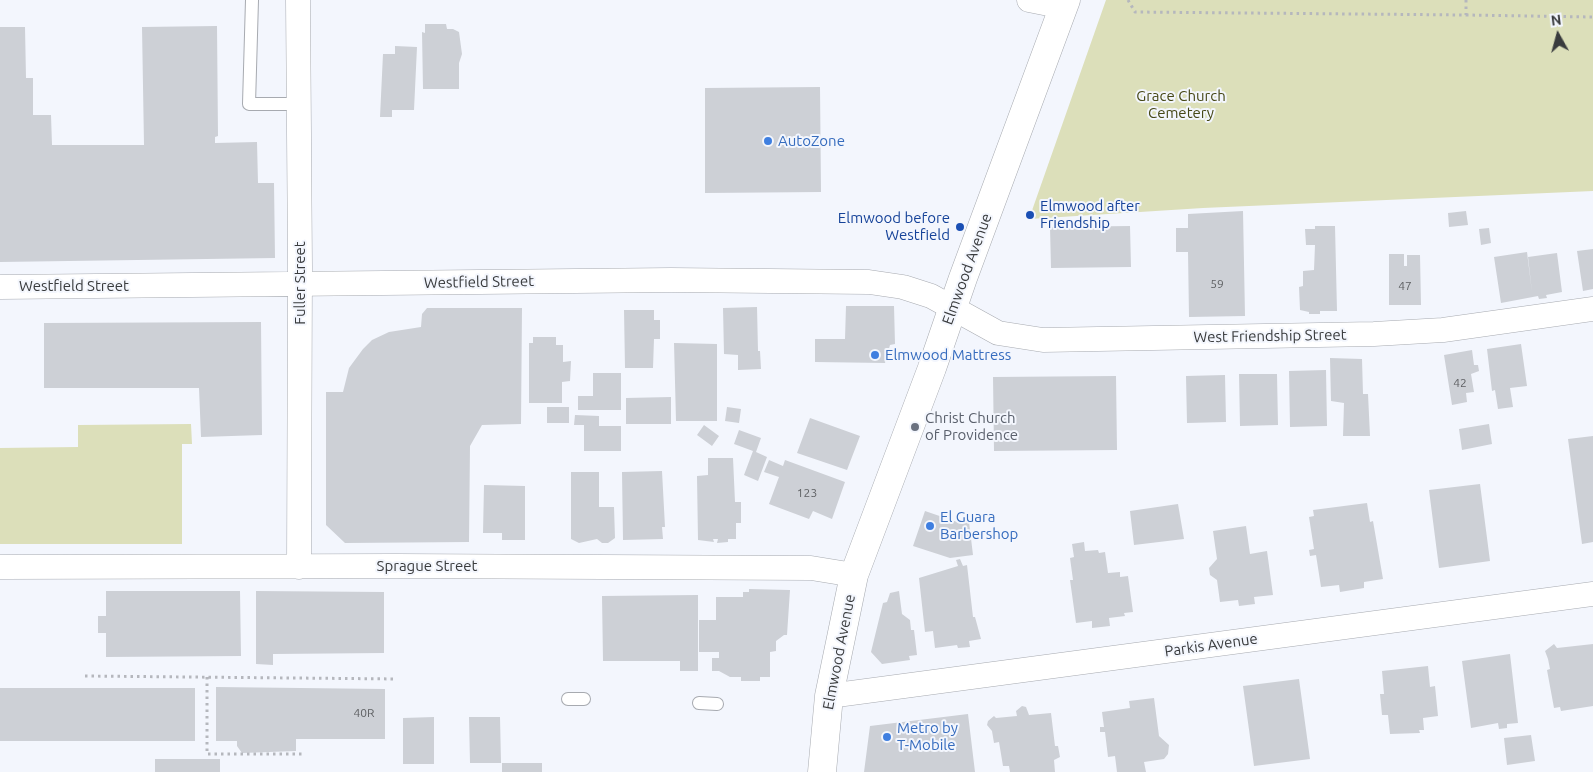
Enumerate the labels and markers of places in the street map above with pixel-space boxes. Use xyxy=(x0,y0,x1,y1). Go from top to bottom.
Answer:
place label: AutoZone xyxy=(778,132,845,150)
marker: AutoZone xyxy=(762,135,774,147)
place label: Elmwood after Friendship xyxy=(1040,197,1140,232)
place label: Elmwood before Westfield xyxy=(838,209,950,244)
marker: Elmwood after Friendship xyxy=(1024,209,1036,221)
marker: Elmwood before Westfield xyxy=(954,221,966,233)
place label: Elmwood Mattress xyxy=(885,346,1011,364)
marker: Elmwood Mattress xyxy=(869,349,881,361)
place label: Christ Church of Providence xyxy=(925,409,1018,444)
marker: Christ Church of Providence xyxy=(909,421,921,433)
place label: El Guara Barbershop xyxy=(940,508,1018,543)
marker: El Guara Barbershop xyxy=(924,520,936,532)
place label: Metro by T-Mobile xyxy=(897,719,958,754)
marker: Metro by T-Mobile xyxy=(881,731,893,743)

